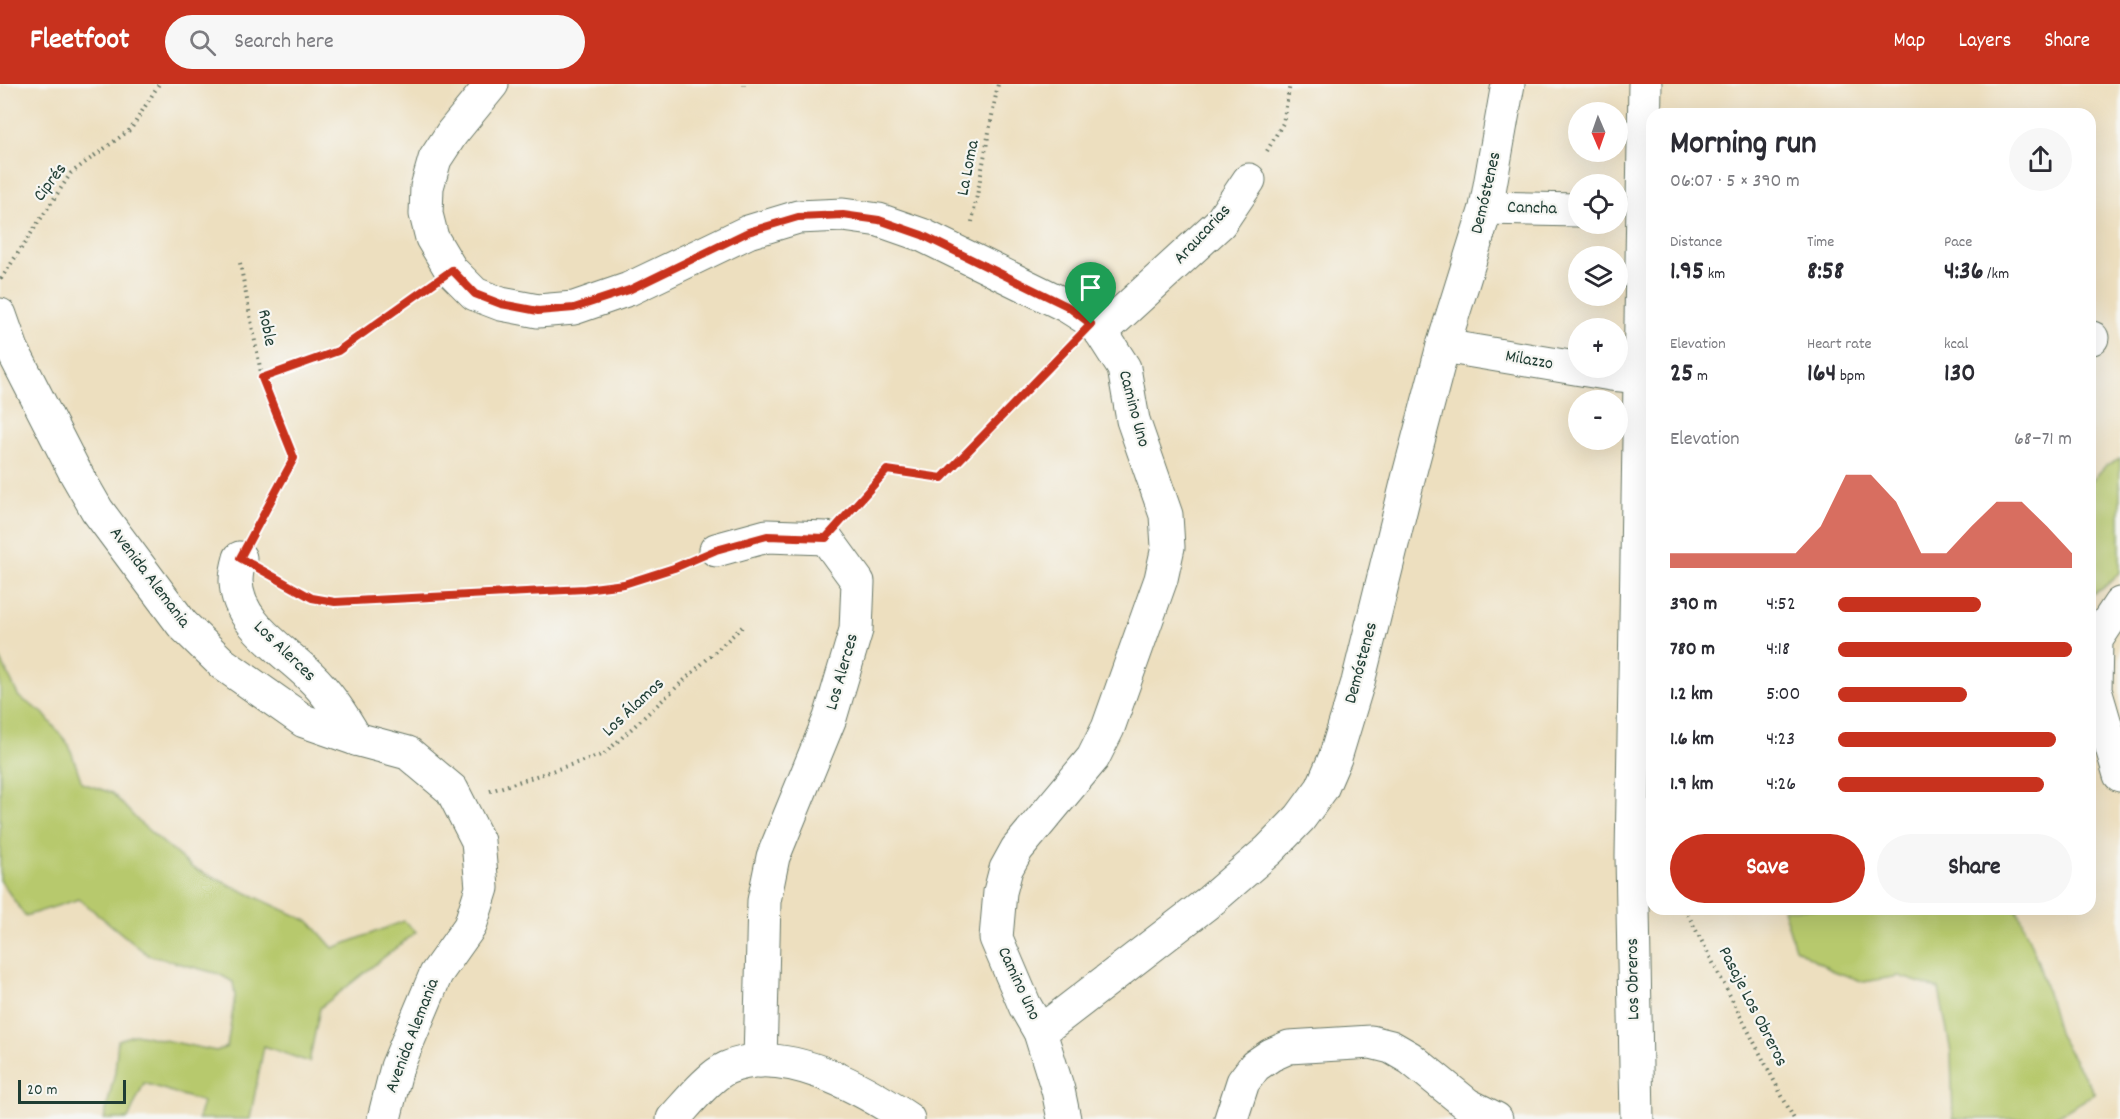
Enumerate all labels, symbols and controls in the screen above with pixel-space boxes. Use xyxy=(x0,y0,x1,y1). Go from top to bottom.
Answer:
search box xyxy=(165,15,585,69)
text: Fleetfoot xyxy=(30,22,129,62)
icon: search xyxy=(186,26,219,59)
text: Search here xyxy=(234,27,334,58)
text: Map xyxy=(1894,27,1925,57)
text: Layers xyxy=(1958,27,2011,57)
text: Share xyxy=(2044,27,2090,57)
north arrow xyxy=(1568,102,1628,162)
map controls xyxy=(1568,102,1628,450)
text: Morning run xyxy=(1670,122,1817,169)
button: share xyxy=(2009,128,2072,191)
street label: La Loma xyxy=(951,138,987,198)
street label: Demóstenes xyxy=(1465,149,1509,237)
street label: Ciprés xyxy=(28,159,74,207)
text: 06:07 · 5 × 390 m xyxy=(1670,168,1800,196)
button: locate xyxy=(1568,174,1628,234)
street label: Cancha xyxy=(1507,196,1558,222)
street label: Araucarias xyxy=(1168,199,1238,271)
text: Distance xyxy=(1670,231,1722,254)
text: Time xyxy=(1807,231,1834,254)
text: Pace xyxy=(1944,231,1972,254)
button: layers xyxy=(1568,246,1628,306)
text: 1.95 xyxy=(1670,254,1704,291)
text: 8:58 xyxy=(1807,254,1844,291)
text: 4:36 xyxy=(1944,254,1983,291)
pin xyxy=(1065,262,1116,324)
text: km xyxy=(1704,263,1725,286)
text: /km xyxy=(1983,263,2009,286)
icon: arrive xyxy=(1074,271,1107,304)
street label: Roble xyxy=(250,308,282,349)
button: + xyxy=(1568,318,1628,378)
text: Elevation xyxy=(1670,333,1726,356)
text: Heart rate xyxy=(1807,333,1872,356)
text: kcal xyxy=(1944,333,1968,356)
street label: Milazzo xyxy=(1503,344,1555,378)
text: 25 xyxy=(1670,356,1693,393)
text: 164 xyxy=(1807,356,1836,393)
text: 130 xyxy=(1944,356,1975,393)
text: m xyxy=(1693,365,1708,388)
text: bpm xyxy=(1836,365,1865,388)
street label: Camino Uno xyxy=(1111,368,1155,450)
button: − xyxy=(1568,390,1628,450)
text: Elevation xyxy=(1670,426,1740,454)
text: 68–71 m xyxy=(2014,426,2072,454)
street label: Avenida Alemania xyxy=(103,522,196,634)
text: 390 m xyxy=(1670,591,1717,619)
text: 4:52 xyxy=(1766,591,1796,619)
street label: Los Alerces xyxy=(247,616,321,688)
street label: Demóstenes xyxy=(1339,619,1385,707)
street label: Los Alerces xyxy=(820,631,866,713)
text: 780 m xyxy=(1670,636,1715,664)
text: 4:18 xyxy=(1766,636,1790,664)
street label: Los Álamos xyxy=(597,673,671,743)
text: 1.2 km xyxy=(1670,681,1713,709)
text: 5:00 xyxy=(1766,681,1800,709)
text: 1.6 km xyxy=(1670,726,1714,754)
text: 4:23 xyxy=(1766,726,1795,754)
text: 1.9 km xyxy=(1670,771,1713,799)
text: 4:26 xyxy=(1766,771,1796,799)
button: Save xyxy=(1670,834,1865,903)
button: Share xyxy=(1877,834,2072,903)
street label: Los Obreros xyxy=(1621,938,1647,1020)
street label: Camino Uno xyxy=(990,943,1046,1025)
street label: Pasaje Los Obreros xyxy=(1711,943,1793,1071)
street label: Avenida Alemania xyxy=(380,975,447,1097)
scale bar xyxy=(18,1077,126,1104)
text: 20 m xyxy=(27,1079,57,1102)

